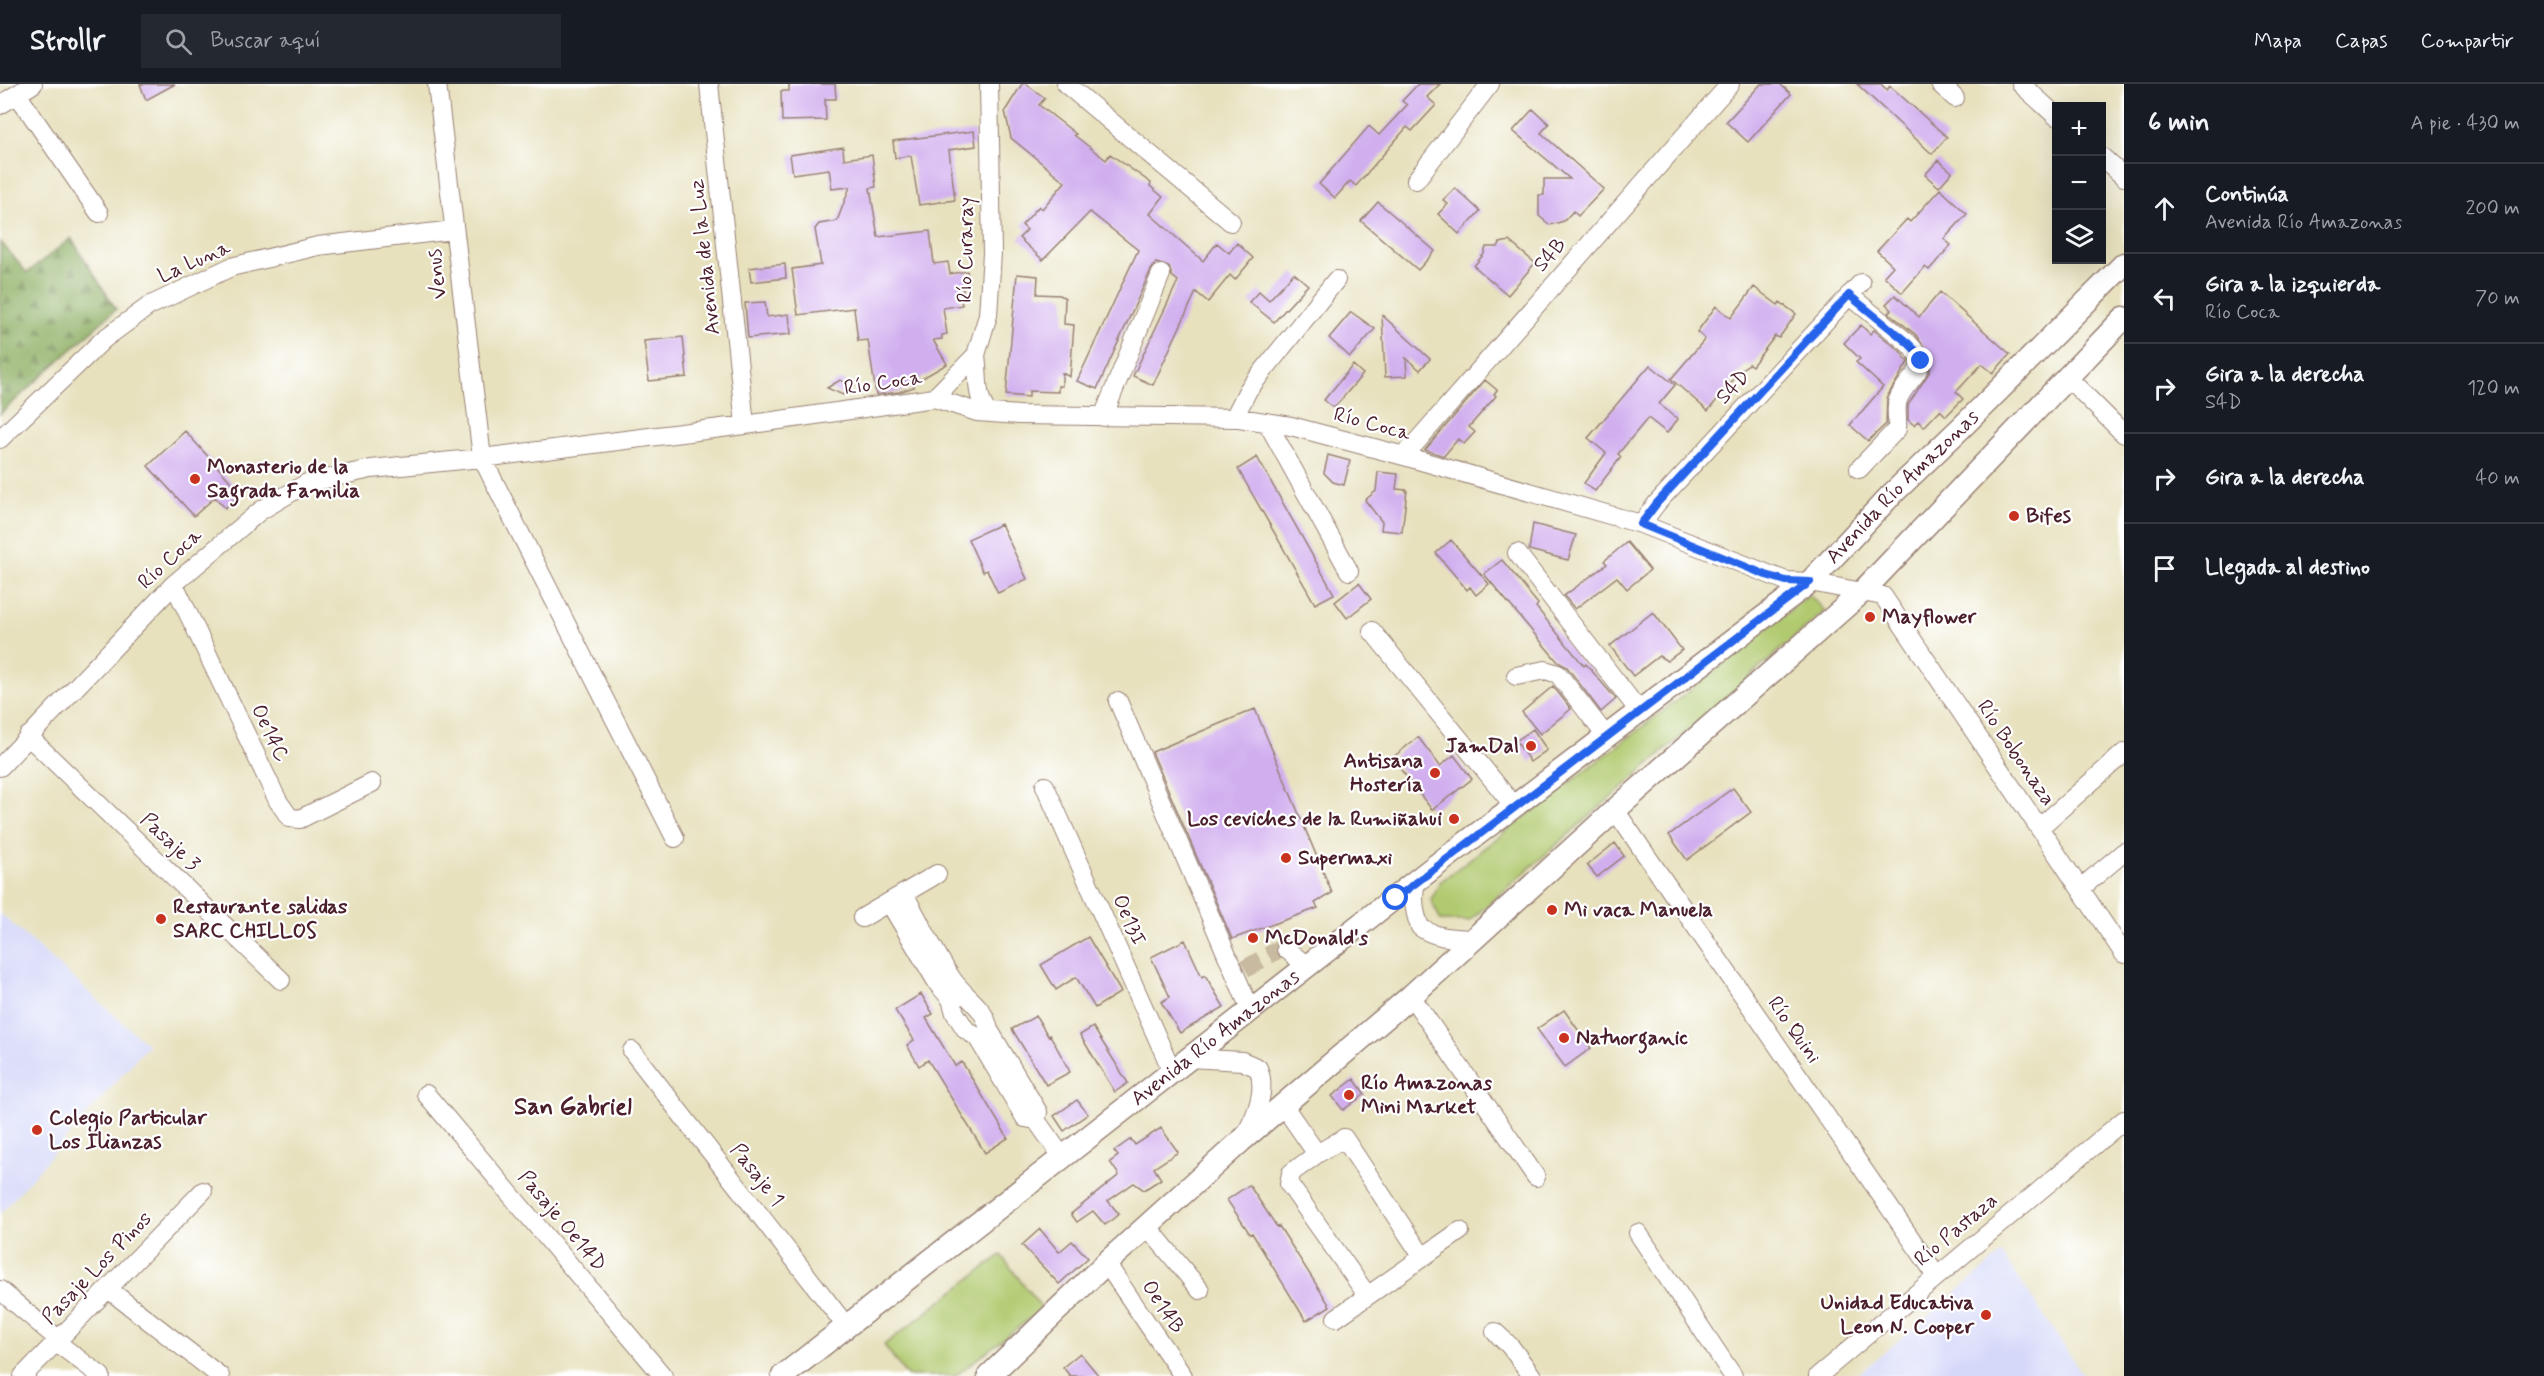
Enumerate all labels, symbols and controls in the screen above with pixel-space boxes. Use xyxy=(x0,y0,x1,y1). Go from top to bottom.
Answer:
search box xyxy=(141,14,561,68)
text: Strollr xyxy=(30,23,105,60)
icon: search xyxy=(162,25,195,58)
text: Buscar aquí xyxy=(210,27,321,55)
text: Mapa xyxy=(2254,27,2302,55)
text: Capas xyxy=(2335,27,2388,55)
text: Compartir xyxy=(2421,27,2514,55)
map controls xyxy=(2052,102,2106,264)
button: + xyxy=(2052,102,2106,156)
text: 6 min xyxy=(2148,106,2210,140)
text: A pie · 430 m xyxy=(2411,110,2520,137)
button: − xyxy=(2052,156,2106,210)
street label: Avenida de la Luz xyxy=(683,178,727,336)
text: Continúa xyxy=(2205,181,2289,209)
icon: ahead xyxy=(2148,192,2181,225)
text: 200 m xyxy=(2465,195,2520,222)
street label: Río Curaray xyxy=(951,197,981,303)
text: Avenida Río Amazonas xyxy=(2205,209,2402,236)
button: layers xyxy=(2052,210,2106,264)
street label: S4B xyxy=(1527,232,1573,278)
street label: La Luna xyxy=(153,233,235,290)
street label: Venus xyxy=(420,247,454,301)
text: Gira a la izquierda xyxy=(2205,271,2380,299)
icon: left xyxy=(2148,282,2181,315)
text: 70 m xyxy=(2475,285,2520,312)
text: Río Coca xyxy=(2205,299,2280,326)
route end xyxy=(1907,347,1933,373)
text: Gira a la derecha xyxy=(2205,361,2365,389)
street label: S4D xyxy=(1710,363,1756,411)
street label: Río Coca xyxy=(842,364,924,402)
icon: right xyxy=(2148,372,2181,405)
text: 120 m xyxy=(2467,375,2520,402)
text: S4D xyxy=(2205,389,2242,416)
street label: Río Coca xyxy=(1331,400,1414,448)
street label: Avenida Río Amazonas xyxy=(1820,403,1986,570)
place label: Monasterio de la Sagrada Familia xyxy=(207,453,360,507)
icon: right xyxy=(2148,462,2181,495)
text: Gira a la derecha xyxy=(2205,464,2365,492)
text: 40 m xyxy=(2476,465,2520,492)
marker: Monasterio de la Sagrada Familia xyxy=(188,472,202,486)
place label: Bifes xyxy=(2026,502,2072,530)
marker: Bifes xyxy=(2007,509,2021,523)
street label: Río Coca xyxy=(132,522,209,596)
icon: arrive xyxy=(2148,552,2181,585)
text: Llegada al destino xyxy=(2205,554,2370,582)
place label: Mayflower xyxy=(1882,603,1977,631)
marker: Mayflower xyxy=(1863,610,1877,624)
street label: Río Bobonaza xyxy=(1970,694,2062,812)
street label: Oe14C xyxy=(244,700,296,766)
place label: JamDal xyxy=(1445,732,1519,760)
marker: JamDal xyxy=(1524,739,1538,753)
place label: Antisana Hostería xyxy=(1344,747,1423,799)
marker: Antisana Hostería xyxy=(1428,766,1442,780)
place label: Los ceviches de la Rumiñahui xyxy=(1187,805,1442,833)
street label: Pasaje 3 xyxy=(134,806,206,878)
marker: Los ceviches de la Rumiñahui xyxy=(1447,812,1461,826)
place label: Supermaxi xyxy=(1298,844,1393,872)
marker: Supermaxi xyxy=(1279,851,1293,865)
route start xyxy=(1382,884,1408,910)
street label: Oe13I xyxy=(1105,890,1153,950)
place label: Restaurante salidas SARC CHILLOS xyxy=(173,893,348,945)
place label: Mi vaca Manuela xyxy=(1564,896,1713,924)
marker: Mi vaca Manuela xyxy=(1545,903,1559,917)
marker: Restaurante salidas SARC CHILLOS xyxy=(154,912,168,926)
place label: McDonald's xyxy=(1265,924,1369,952)
marker: McDonald's xyxy=(1246,931,1260,945)
street label: Avenida Río Amazonas xyxy=(1125,963,1306,1113)
street label: Río Quini xyxy=(1761,991,1827,1069)
place label: Natuorganic xyxy=(1576,1024,1688,1054)
marker: Natuorganic xyxy=(1557,1031,1571,1045)
place label: Río Amazonas Mini Market xyxy=(1361,1069,1493,1121)
marker: Río Amazonas Mini Market xyxy=(1342,1088,1356,1102)
district label: San Gabriel xyxy=(514,1092,632,1123)
place label: Colegio Particular Los Ilianzas xyxy=(49,1104,208,1156)
marker: Colegio Particular Los Ilianzas xyxy=(30,1123,44,1137)
street label: Pasaje 1 xyxy=(723,1138,791,1212)
street label: Pasaje Oe14D xyxy=(511,1164,613,1278)
street label: Río Pastaza xyxy=(1908,1187,2004,1273)
street label: Pasaje Los Pinos xyxy=(36,1205,158,1331)
street label: Oe14B xyxy=(1135,1275,1191,1339)
place label: Unidad Educativa Leon N. Cooper xyxy=(1820,1289,1975,1341)
marker: Unidad Educativa Leon N. Cooper xyxy=(1979,1308,1993,1322)

